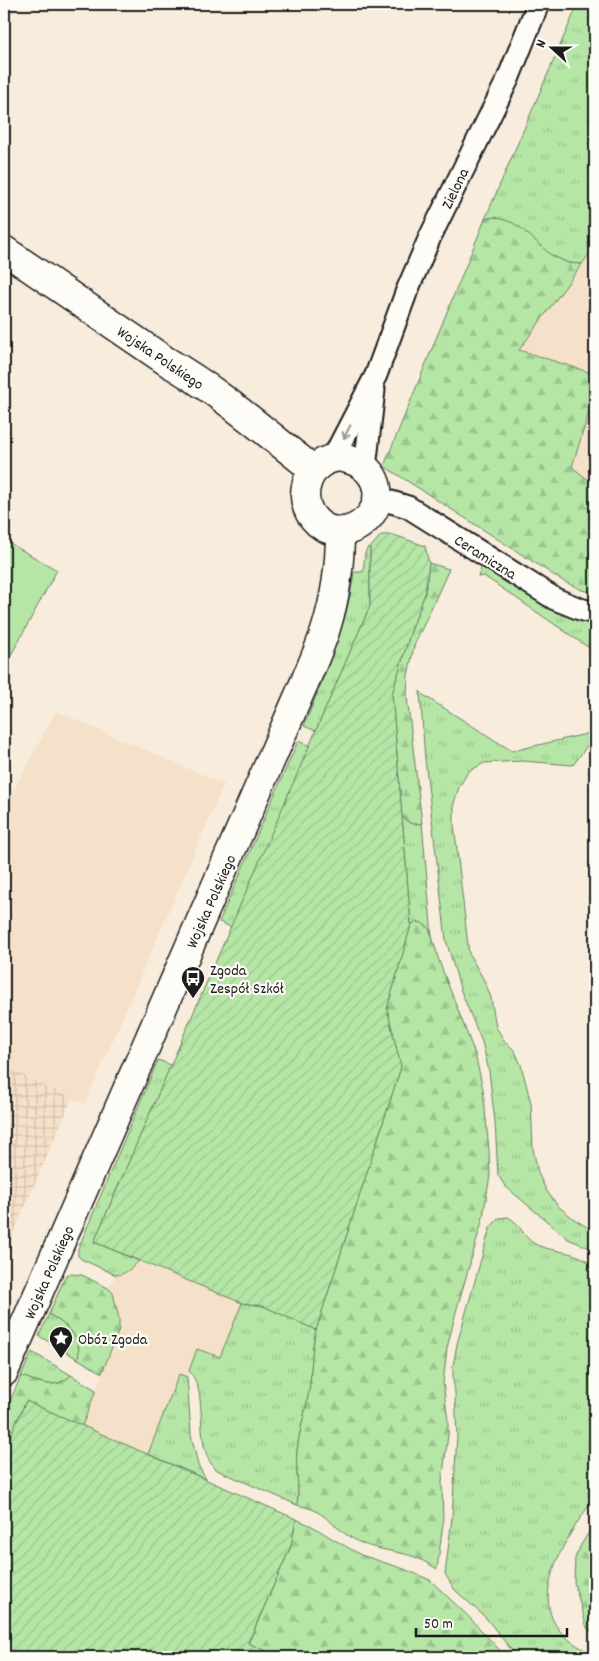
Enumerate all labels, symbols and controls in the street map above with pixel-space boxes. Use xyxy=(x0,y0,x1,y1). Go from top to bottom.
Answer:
north arrow xyxy=(526,22,576,72)
text: N xyxy=(531,37,552,51)
street label: Zielona xyxy=(437,164,476,213)
street label: Wojska Polskiego xyxy=(111,321,208,397)
one-way arrow xyxy=(342,425,352,440)
street label: Ceramiczna xyxy=(449,530,521,587)
street label: Wojska Polskiego xyxy=(181,851,243,953)
place label: Zgoda Zespół Szkół xyxy=(210,960,284,1001)
bus stop icon: Zgoda Zespół Szkół xyxy=(180,965,206,999)
street label: Wojska Polskiego xyxy=(19,1222,81,1324)
place icon: Obóz Zgoda xyxy=(48,1325,74,1359)
place label: Obóz Zgoda xyxy=(78,1329,148,1352)
scale bar xyxy=(416,1606,568,1638)
text: 50 m xyxy=(424,1614,453,1636)

